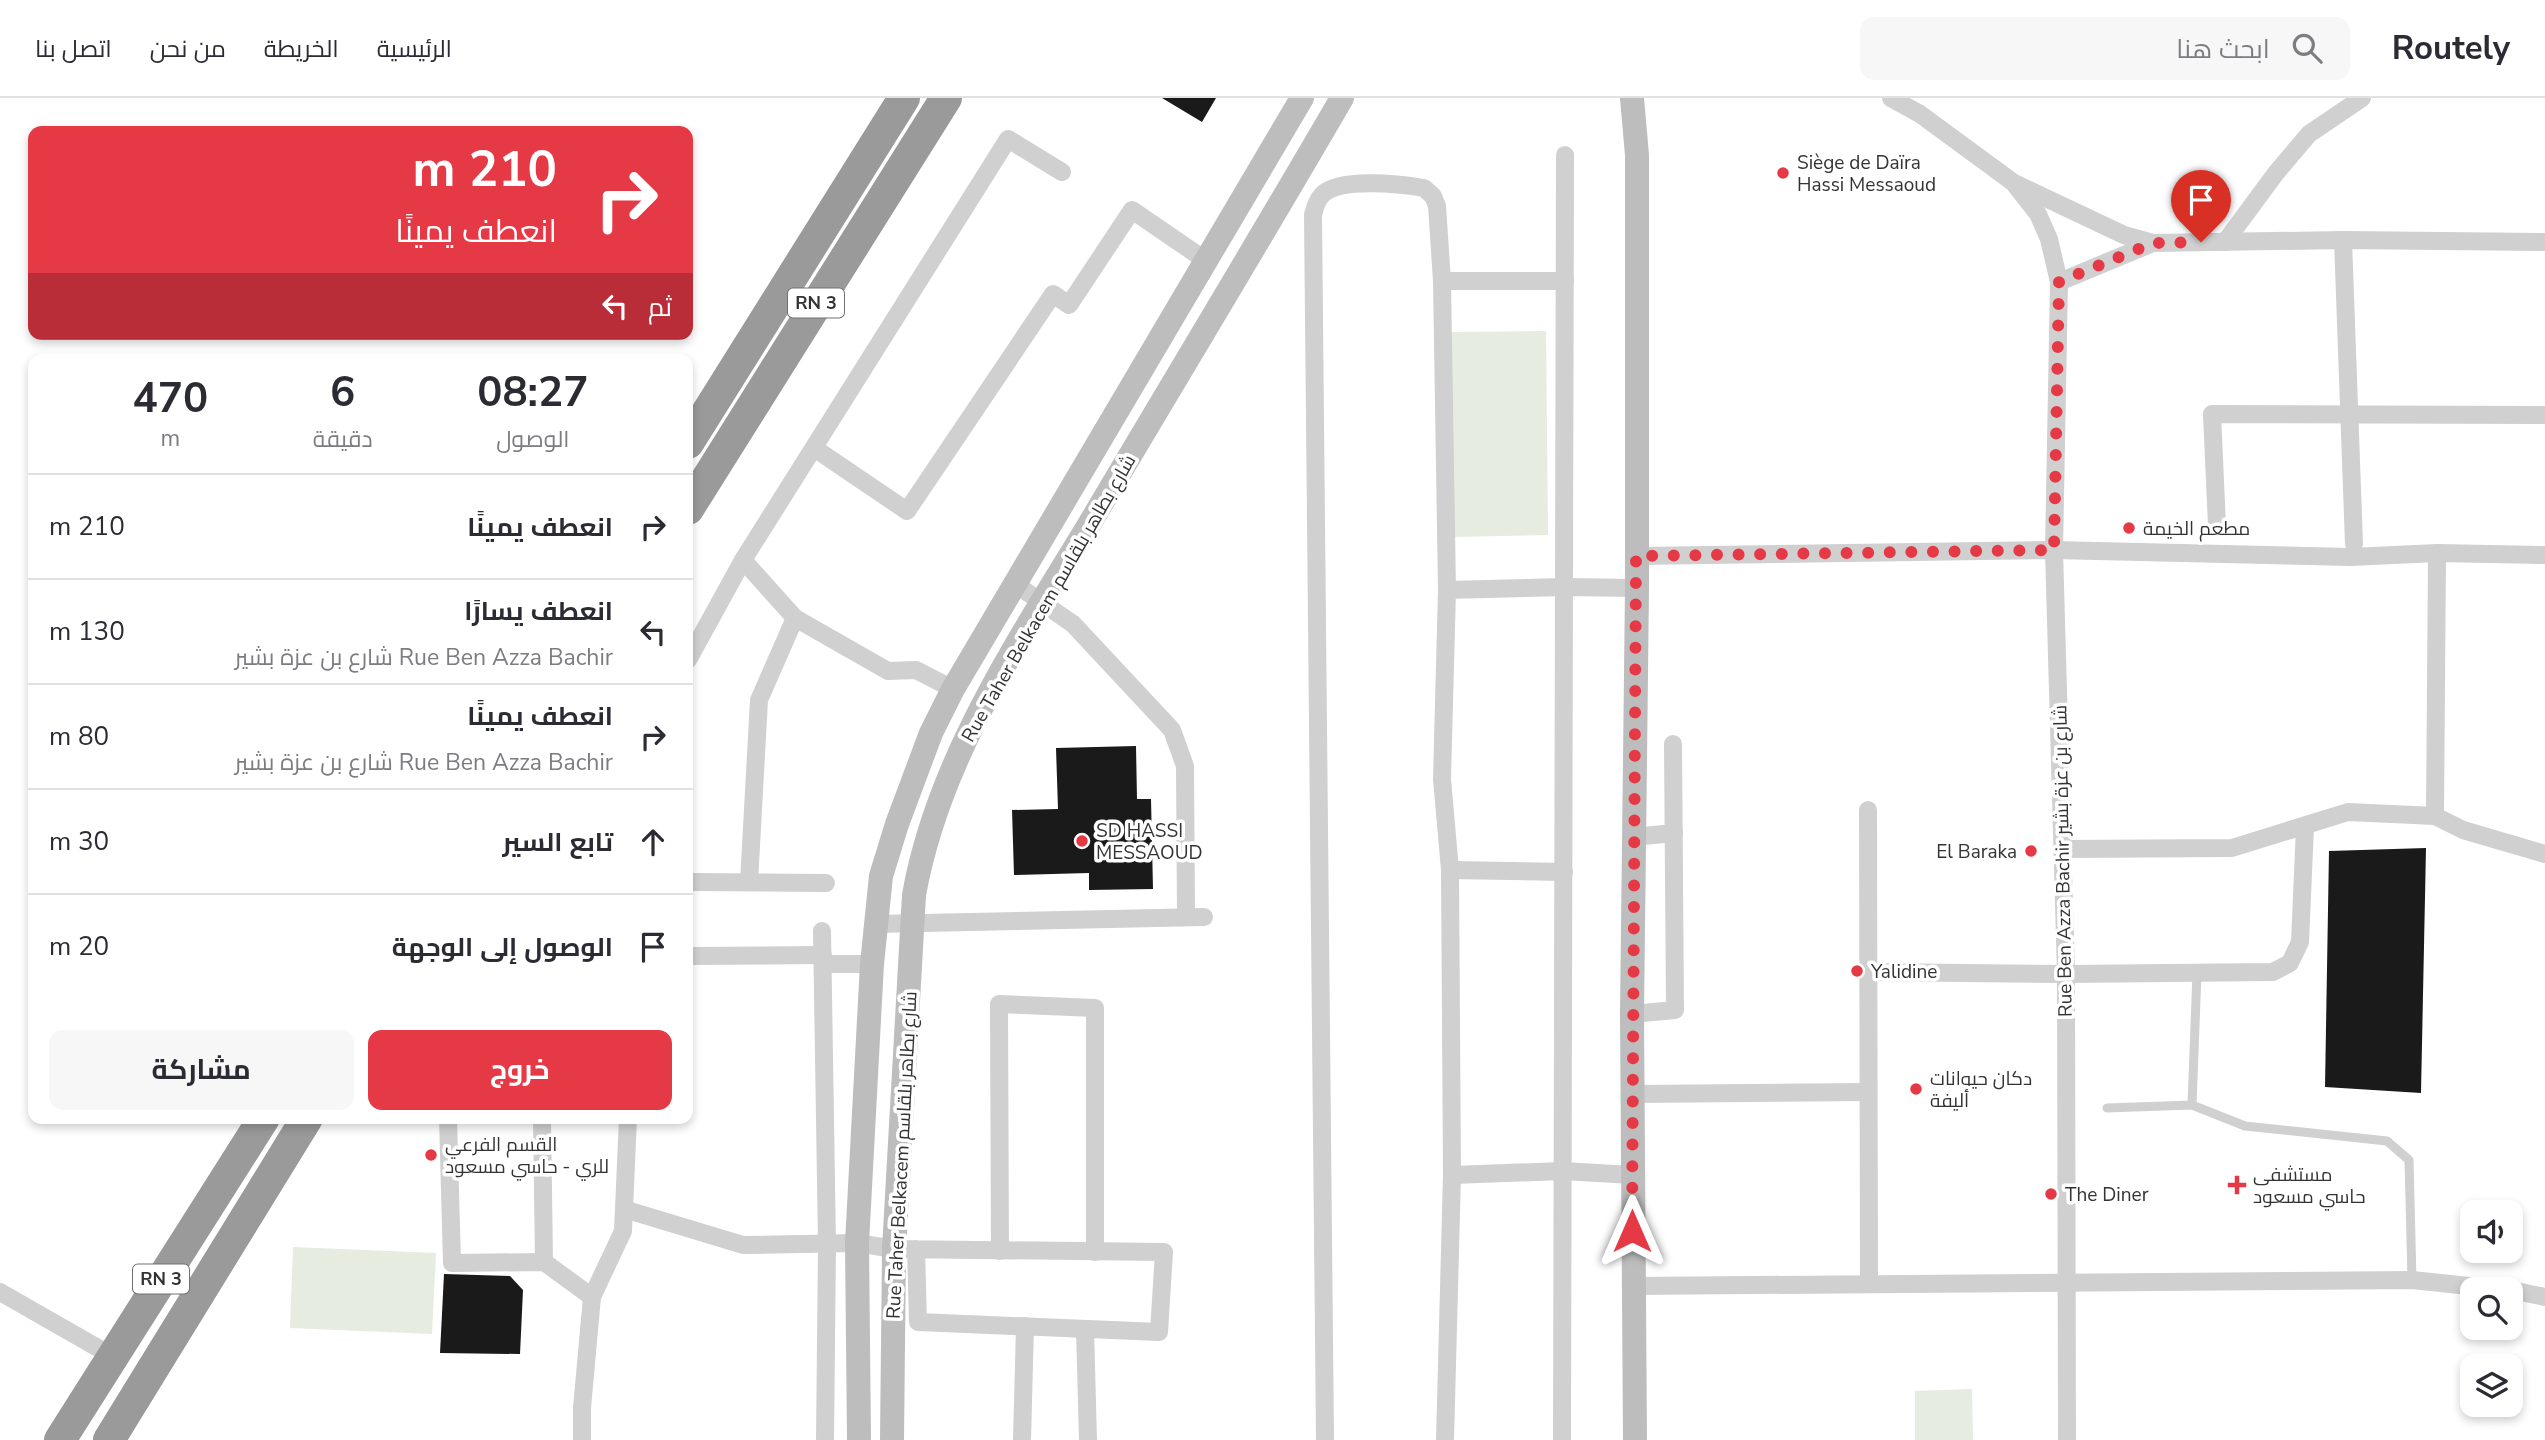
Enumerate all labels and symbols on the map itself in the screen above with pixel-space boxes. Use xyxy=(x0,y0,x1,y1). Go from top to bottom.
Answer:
place label: Siège de Daïra Hassi Messaoud xyxy=(1797,150,1936,198)
marker: Siège de Daïra Hassi Messaoud xyxy=(1775,165,1791,181)
pin xyxy=(2171,170,2231,242)
road number: RN 3 xyxy=(788,288,844,318)
street label: Rue Taher Belkacem شارع بطاهر بلقاسم xyxy=(956,450,1142,747)
place label: مطعم الخيمة xyxy=(2143,516,2250,542)
marker: مطعم الخيمة xyxy=(2121,520,2137,536)
street label: Rue Ben Azza Bachir شارع بن عزة بشير xyxy=(2047,705,2079,1017)
place label: SD HASSI MESSAOUD xyxy=(1096,818,1203,866)
marker: SD HASSI MESSAOUD xyxy=(1074,833,1090,849)
place label: El Baraka xyxy=(1936,839,2017,865)
marker: El Baraka xyxy=(2023,843,2039,859)
place label: Yalidine xyxy=(1870,959,1937,985)
marker: Yalidine xyxy=(1849,963,1865,979)
street label: Rue Taher Belkacem شارع بطاهر بلقاسم xyxy=(880,991,924,1320)
place label: دكان حيوانات أليفة xyxy=(1930,1066,2032,1114)
marker: دكان حيوانات أليفة xyxy=(1908,1081,1924,1097)
place label: القسم الفرعي للري - حاسي مسعود xyxy=(445,1132,609,1181)
marker: القسم الفرعي للري - حاسي مسعود xyxy=(423,1147,439,1163)
place label: مستشفى حاسي مسعود xyxy=(2253,1162,2365,1211)
marker: مستشفى حاسي مسعود xyxy=(2227,1175,2247,1195)
place label: The Diner xyxy=(2065,1182,2149,1208)
marker: The Diner xyxy=(2043,1186,2059,1202)
position arrow xyxy=(1595,1194,1669,1268)
road number: RN 3 xyxy=(133,1264,189,1294)

